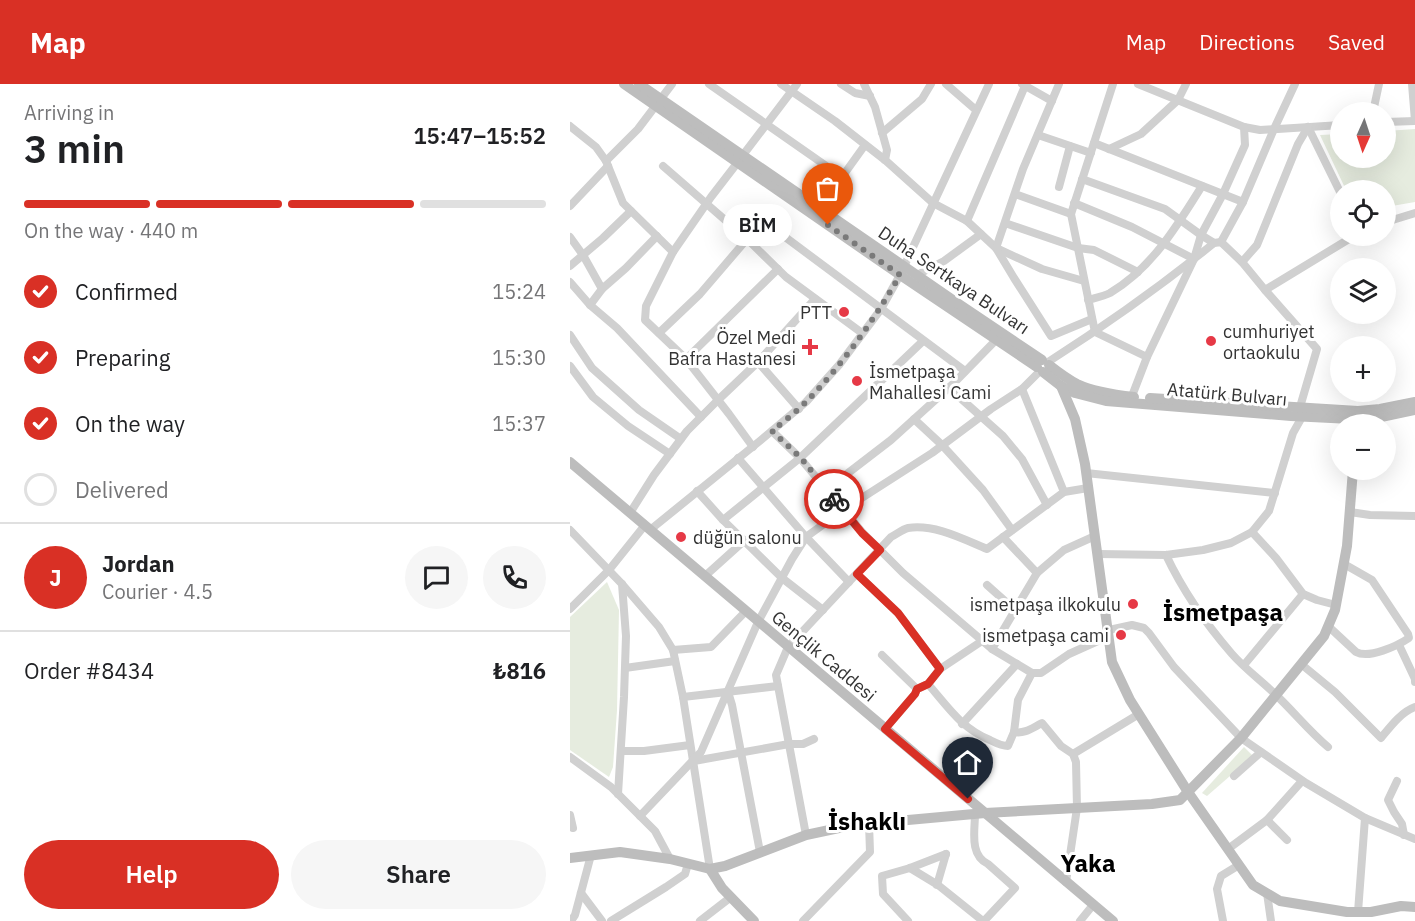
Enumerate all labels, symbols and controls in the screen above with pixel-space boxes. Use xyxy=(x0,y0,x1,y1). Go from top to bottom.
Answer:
text: Map xyxy=(30,24,86,61)
text: Map xyxy=(1126,28,1166,56)
text: Directions xyxy=(1199,28,1295,56)
text: Saved xyxy=(1328,28,1385,56)
text: Arriving in xyxy=(24,99,114,126)
north arrow xyxy=(1330,102,1396,168)
map controls xyxy=(1330,102,1396,480)
text: 15:47–15:52 xyxy=(413,121,546,150)
text: 3 min xyxy=(24,123,125,174)
pin xyxy=(802,163,853,225)
icon: bag xyxy=(811,172,844,205)
button: locate xyxy=(1330,180,1396,246)
callout: BİM xyxy=(723,204,792,246)
text: BİM xyxy=(738,211,777,238)
text: On the way · 440 m xyxy=(24,217,198,244)
street label: Duha Sertkaya Bulvarı xyxy=(874,221,1034,339)
button: layers xyxy=(1330,258,1396,324)
icon: check xyxy=(24,275,57,308)
text: Confirmed xyxy=(75,277,178,306)
text: 15:24 xyxy=(492,278,546,305)
place label: PTT xyxy=(800,301,832,324)
marker: PTT xyxy=(837,305,851,319)
place label: cumhuriyet ortaokulu xyxy=(1223,320,1315,364)
place label: Özel Medi Bafra Hastanesi xyxy=(668,326,796,370)
marker: cumhuriyet ortaokulu xyxy=(1204,334,1218,348)
button: + xyxy=(1330,336,1396,402)
marker: Özel Medi Bafra Hastanesi xyxy=(801,338,819,356)
icon: check xyxy=(24,341,57,374)
text: Preparing xyxy=(75,343,170,372)
text: 15:30 xyxy=(492,344,546,371)
place label: İsmetpaşa Mahallesi Cami xyxy=(869,360,991,404)
marker: İsmetpaşa Mahallesi Cami xyxy=(850,374,864,388)
street label: Atatürk Bulvarı xyxy=(1166,377,1288,411)
icon: check xyxy=(24,407,57,440)
text: On the way xyxy=(75,409,185,438)
text: 15:37 xyxy=(492,410,546,437)
button: − xyxy=(1330,414,1396,480)
courier xyxy=(804,469,864,529)
text: Delivered xyxy=(75,475,169,504)
icon: bike xyxy=(818,483,851,516)
place label: düğün salonu xyxy=(693,526,802,549)
marker: düğün salonu xyxy=(674,530,688,544)
button: chat xyxy=(405,546,468,609)
button: phone xyxy=(483,546,546,609)
text: Jordan xyxy=(102,549,175,578)
text: J xyxy=(49,563,62,592)
text: Courier · 4.5 xyxy=(102,578,213,605)
place label: ismetpaşa ilkokulu xyxy=(970,593,1121,616)
district label: İsmetpaşa xyxy=(1163,596,1283,628)
marker: ismetpaşa ilkokulu xyxy=(1126,597,1140,611)
street label: Gençlik Caddesi xyxy=(767,606,881,706)
place label: ismetpaşa cami xyxy=(982,624,1109,647)
marker: ismetpaşa cami xyxy=(1114,628,1128,642)
text: Order #8434 xyxy=(24,656,154,685)
text: ₺816 xyxy=(493,656,546,685)
pin xyxy=(942,737,993,799)
icon: home xyxy=(951,746,984,779)
district label: İshaklı xyxy=(828,805,906,837)
button: Help xyxy=(24,840,279,909)
button: Share xyxy=(291,840,546,909)
district label: Yaka xyxy=(1060,847,1116,879)

